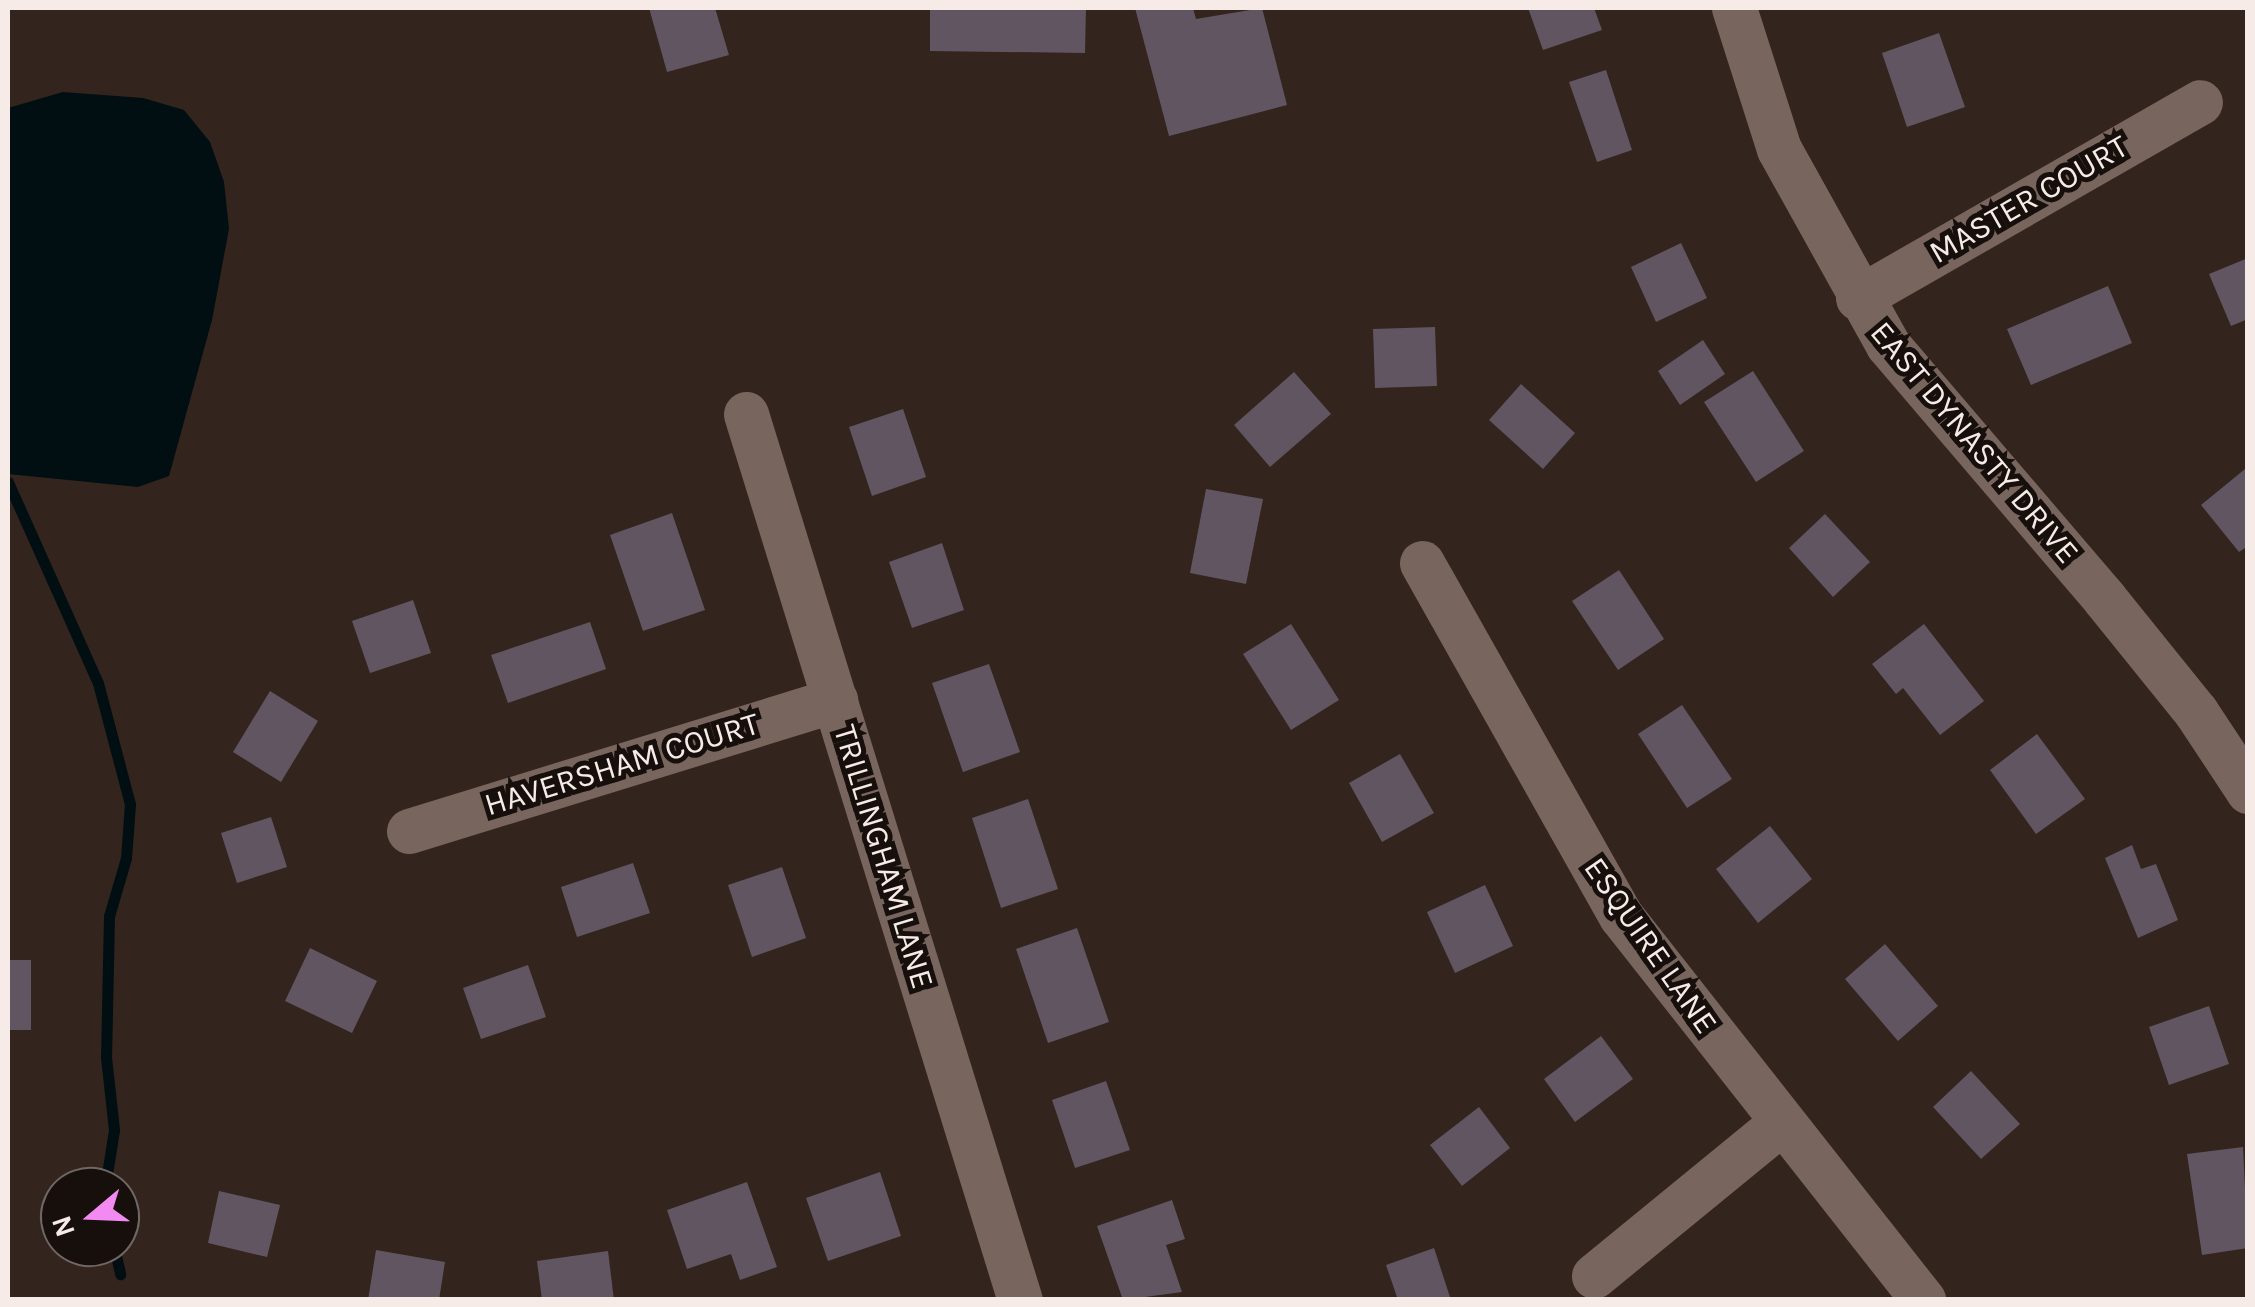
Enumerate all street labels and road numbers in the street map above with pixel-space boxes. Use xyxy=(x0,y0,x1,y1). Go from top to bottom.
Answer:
street label: MASTER COURT xyxy=(1923,128,2135,272)
street label: EAST DYNASTY DRIVE xyxy=(1862,314,2086,572)
street label: HAVERSHAM COURT xyxy=(480,705,764,825)
street label: TRILLINGHAM LANE xyxy=(825,721,941,993)
street label: ESQUIRE LANE xyxy=(1575,850,1725,1042)

